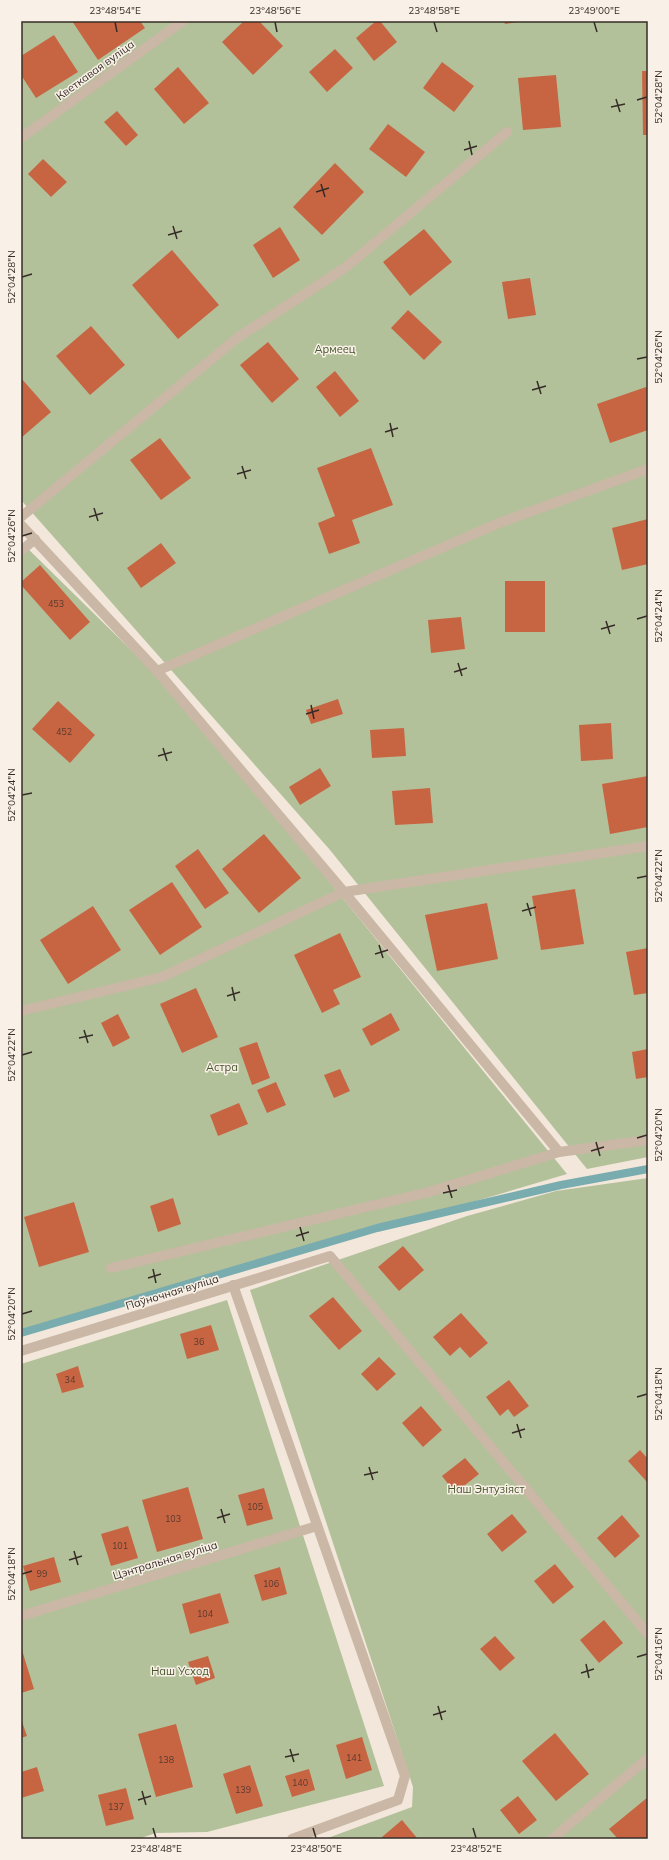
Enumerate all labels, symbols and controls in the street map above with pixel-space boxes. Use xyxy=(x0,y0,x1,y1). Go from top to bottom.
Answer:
text: 23°48'54"E xyxy=(89,4,141,17)
text: 23°48'56"E xyxy=(249,4,301,17)
text: 23°48'58"E xyxy=(408,4,460,17)
text: 23°49'00"E xyxy=(568,4,620,17)
street label: Кветкавая вуліца xyxy=(53,37,137,103)
text: 52°04'28"N xyxy=(652,70,665,124)
text: 52°04'28"N xyxy=(5,250,18,304)
text: 52°04'26"N xyxy=(652,330,665,384)
park label: Армеец xyxy=(314,342,356,356)
text: 52°04'26"N xyxy=(5,509,18,563)
text: 52°04'24"N xyxy=(652,589,665,643)
house number: 453 xyxy=(48,598,64,609)
house number: 452 xyxy=(56,726,72,737)
text: 52°04'24"N xyxy=(5,768,18,822)
text: 52°04'22"N xyxy=(652,849,665,903)
text: 52°04'22"N xyxy=(5,1028,18,1082)
park label: Астра xyxy=(206,1060,238,1074)
text: 52°04'20"N xyxy=(652,1108,665,1162)
street label: Паўночная вуліца xyxy=(124,1271,220,1313)
text: 52°04'20"N xyxy=(5,1287,18,1341)
house number: 36 xyxy=(194,1336,204,1347)
text: 52°04'18"N xyxy=(652,1367,665,1421)
house number: 34 xyxy=(65,1374,76,1385)
park label: Наш Энтузіяст xyxy=(447,1482,525,1496)
house number: 105 xyxy=(247,1501,264,1512)
house number: 103 xyxy=(165,1513,181,1524)
street label: Цэнтральная вуліца xyxy=(111,1537,219,1583)
house number: 101 xyxy=(112,1540,128,1551)
text: 52°04'18"N xyxy=(5,1547,18,1601)
house number: 99 xyxy=(37,1568,47,1579)
house number: 106 xyxy=(263,1578,279,1589)
house number: 104 xyxy=(197,1608,214,1619)
text: 52°04'16"N xyxy=(652,1627,665,1681)
park label: Наш Усход xyxy=(151,1664,209,1678)
house number: 141 xyxy=(346,1752,362,1763)
house number: 138 xyxy=(158,1754,174,1765)
house number: 140 xyxy=(292,1777,308,1788)
house number: 139 xyxy=(235,1784,251,1795)
house number: 137 xyxy=(108,1801,124,1812)
text: 23°48'48"E xyxy=(130,1842,182,1855)
text: 23°48'50"E xyxy=(290,1842,342,1855)
text: 23°48'52"E xyxy=(450,1842,502,1855)

